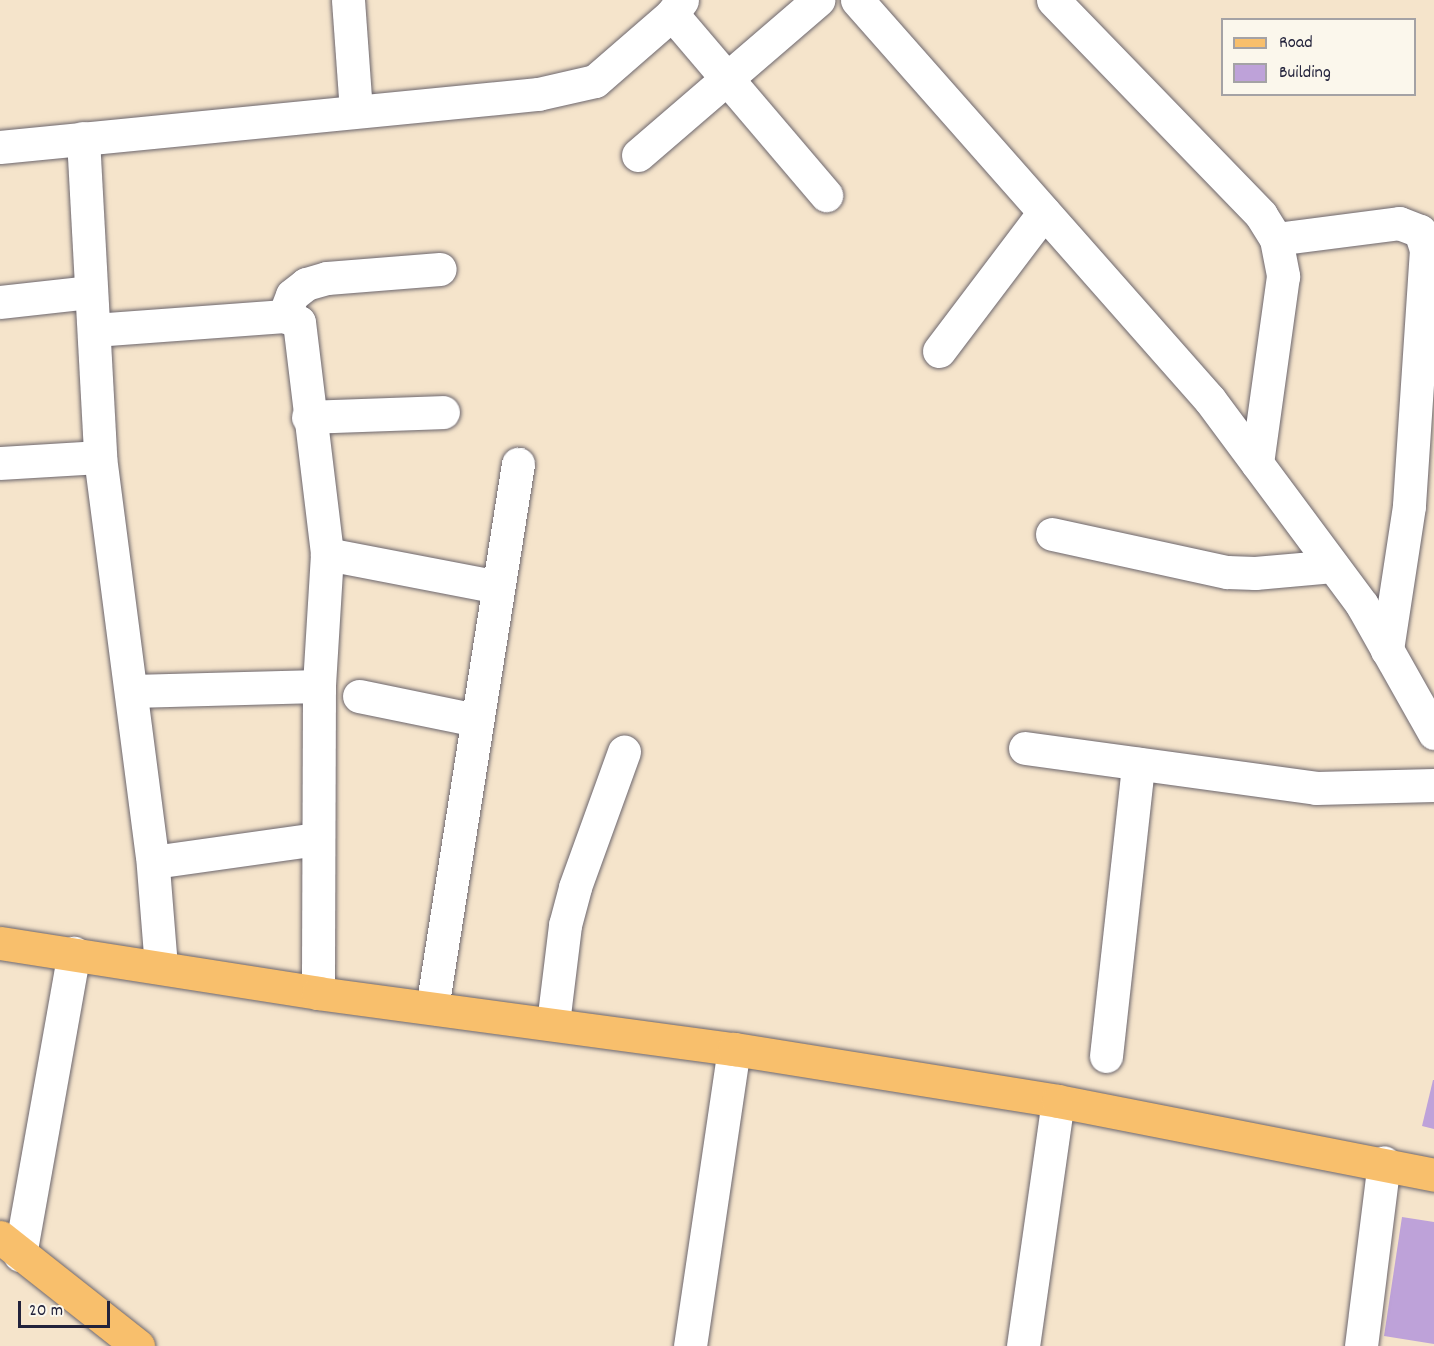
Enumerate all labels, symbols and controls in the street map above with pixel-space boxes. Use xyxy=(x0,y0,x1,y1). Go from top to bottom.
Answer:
legend xyxy=(1221,18,1416,96)
text: Road xyxy=(1279,31,1313,56)
text: Building xyxy=(1279,61,1331,86)
scale bar xyxy=(21,1289,112,1327)
text: 20 m xyxy=(29,1299,63,1324)

